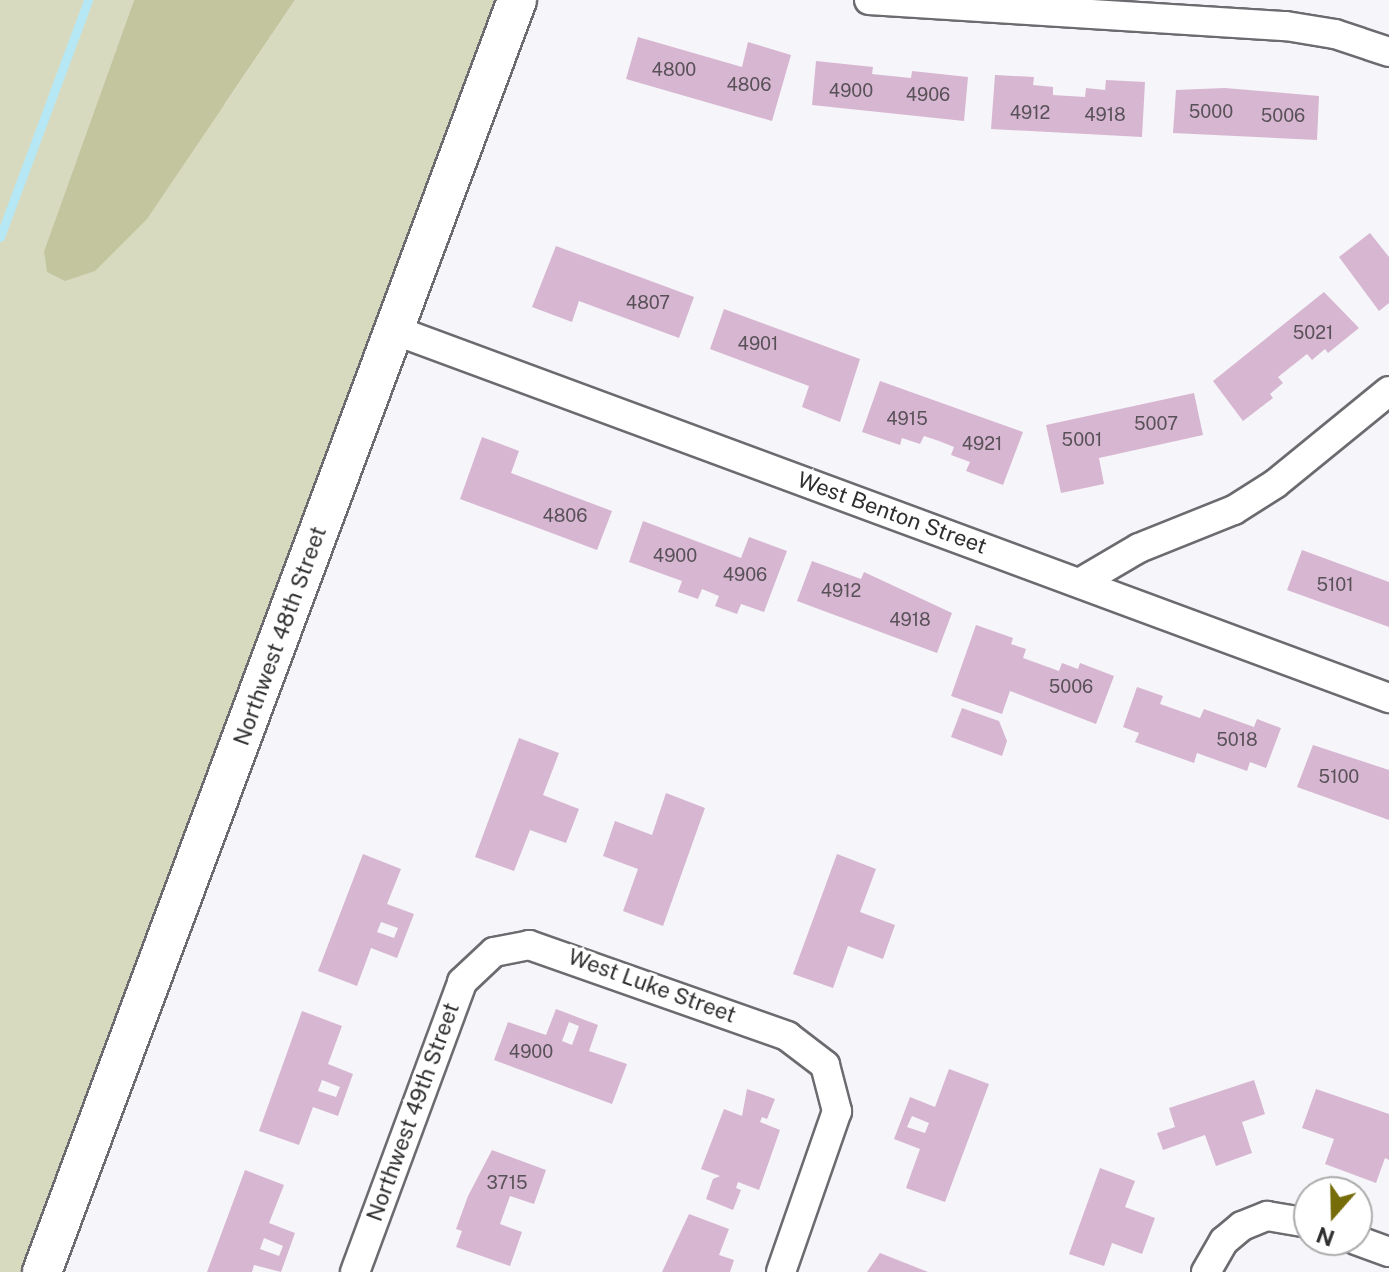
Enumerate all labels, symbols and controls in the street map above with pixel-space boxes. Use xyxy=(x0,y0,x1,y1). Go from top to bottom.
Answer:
house number: 4800 xyxy=(652,59,696,81)
house number: 4806 xyxy=(727,74,771,96)
house number: 4900 xyxy=(829,80,873,102)
house number: 4906 xyxy=(906,84,950,106)
house number: 5000 xyxy=(1189,101,1233,123)
house number: 4912 xyxy=(1010,102,1050,124)
house number: 4918 xyxy=(1084,104,1126,126)
house number: 5006 xyxy=(1261,105,1305,127)
house number: 4807 xyxy=(626,292,670,314)
house number: 5021 xyxy=(1293,322,1333,344)
house number: 4901 xyxy=(738,333,778,355)
house number: 4915 xyxy=(886,408,928,430)
house number: 5007 xyxy=(1134,413,1178,435)
house number: 5001 xyxy=(1062,429,1102,451)
house number: 4921 xyxy=(962,433,1002,455)
street label: West Benton Street xyxy=(794,466,990,560)
house number: 4806 xyxy=(543,505,587,527)
street label: Northwest 48th Street xyxy=(228,523,332,749)
house number: 4900 xyxy=(653,545,697,567)
house number: 4906 xyxy=(723,564,767,586)
house number: 5101 xyxy=(1316,574,1354,596)
house number: 4912 xyxy=(821,580,861,602)
house number: 4918 xyxy=(889,609,931,631)
house number: 5006 xyxy=(1049,676,1093,698)
house number: 5018 xyxy=(1216,729,1258,751)
house number: 5100 xyxy=(1319,766,1359,788)
street label: West Luke Street xyxy=(564,943,740,1029)
street label: Northwest 49th Street xyxy=(361,999,465,1225)
house number: 4900 xyxy=(509,1041,553,1063)
house number: 3715 xyxy=(486,1172,528,1194)
north arrow xyxy=(1293,1176,1373,1256)
text: N xyxy=(1313,1222,1338,1252)

